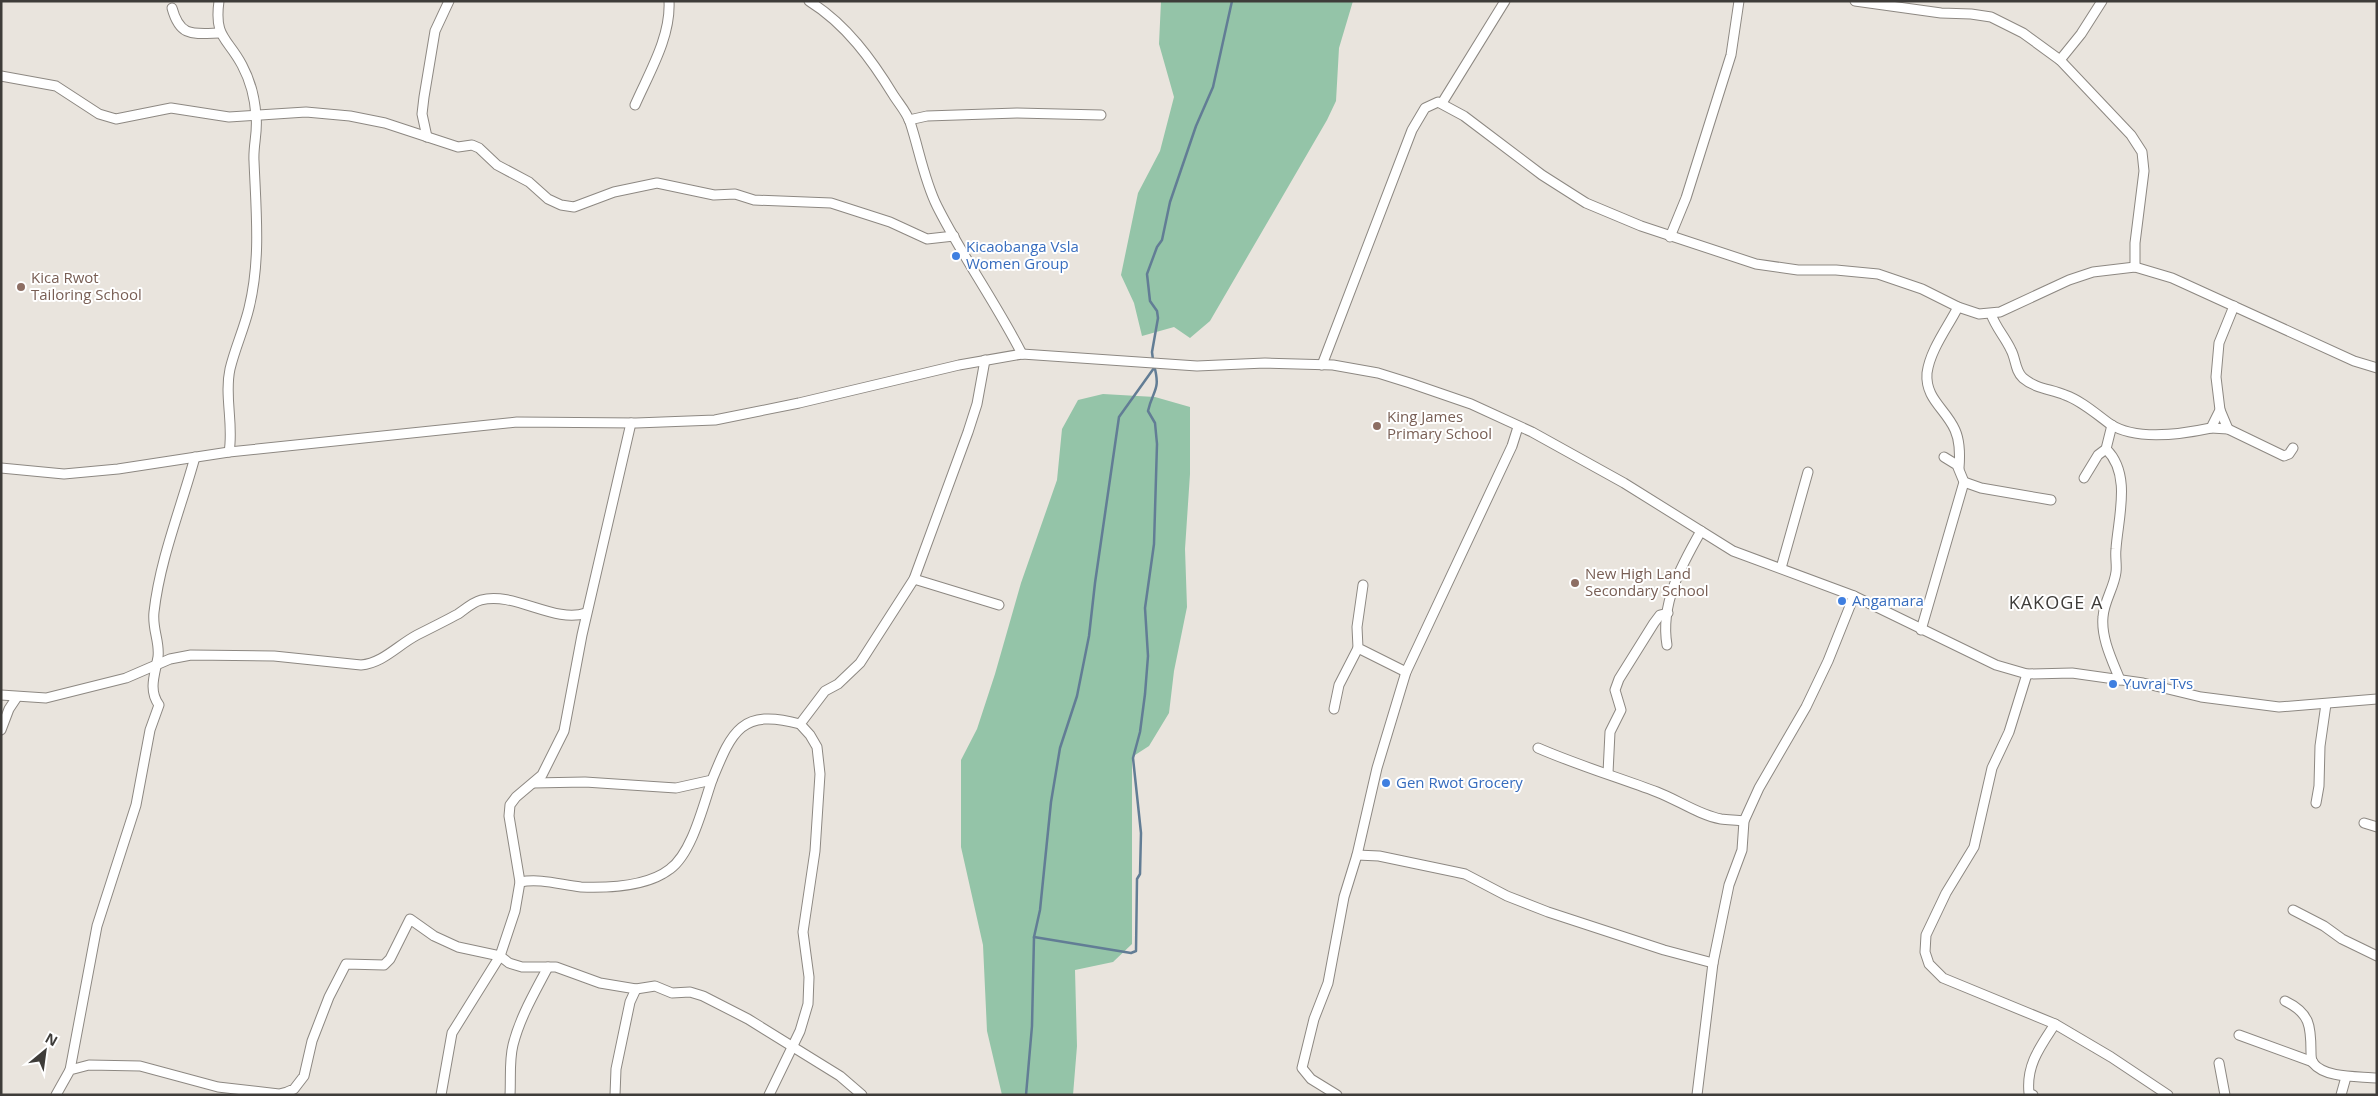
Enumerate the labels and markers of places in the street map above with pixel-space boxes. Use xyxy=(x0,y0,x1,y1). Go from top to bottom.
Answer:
place label: Kicaobanga Vsla Women Group xyxy=(966,236,1079,273)
marker: Kicaobanga Vsla Women Group xyxy=(950,250,962,262)
place label: Kica Rwot Tailoring School xyxy=(31,267,142,304)
marker: Kica Rwot Tailoring School xyxy=(15,281,27,293)
place label: King James Primary School xyxy=(1387,406,1492,443)
marker: King James Primary School xyxy=(1371,420,1383,432)
place label: New High Land Secondary School xyxy=(1585,563,1709,600)
marker: New High Land Secondary School xyxy=(1569,577,1581,589)
place label: Angamara xyxy=(1852,590,1924,610)
marker: Angamara xyxy=(1836,595,1848,607)
place label: Yuvraj Tvs xyxy=(2123,673,2193,693)
marker: Yuvraj Tvs xyxy=(2107,678,2119,690)
place label: Gen Rwot Grocery xyxy=(1396,772,1523,792)
marker: Gen Rwot Grocery xyxy=(1380,777,1392,789)

